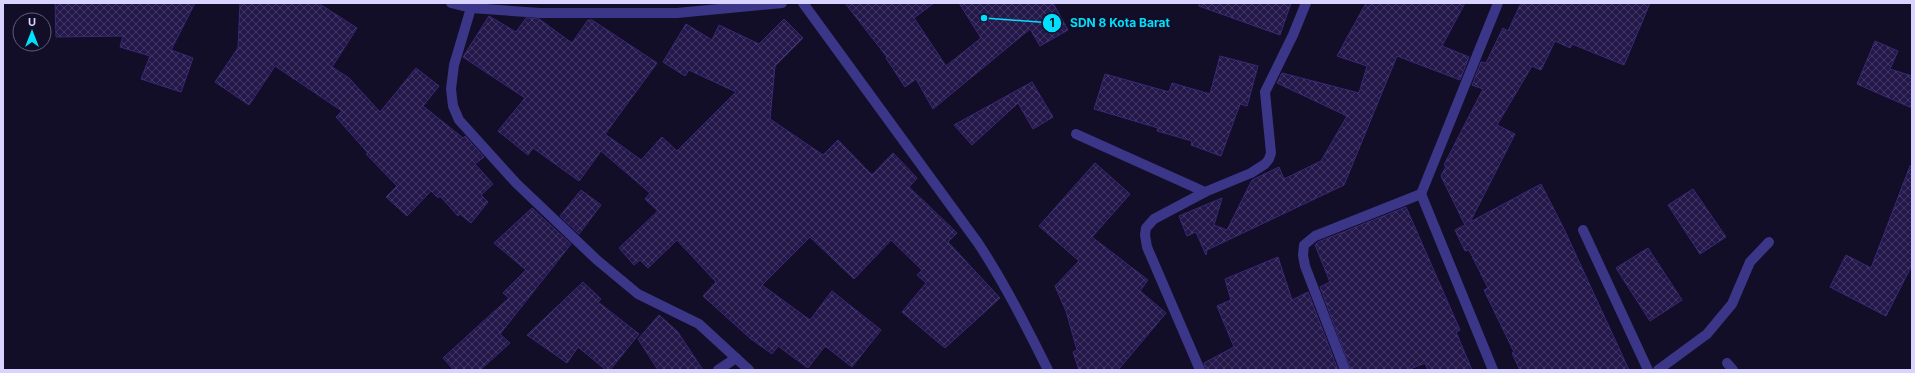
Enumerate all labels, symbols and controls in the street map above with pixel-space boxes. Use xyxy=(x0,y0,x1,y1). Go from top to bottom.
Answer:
callout: SDN 8 Kota Barat xyxy=(1042,11,1178,35)
north arrow xyxy=(12,12,52,52)
text: U xyxy=(28,15,36,29)
text: 1 xyxy=(1049,15,1055,30)
text: SDN 8 Kota Barat xyxy=(1070,15,1171,30)

